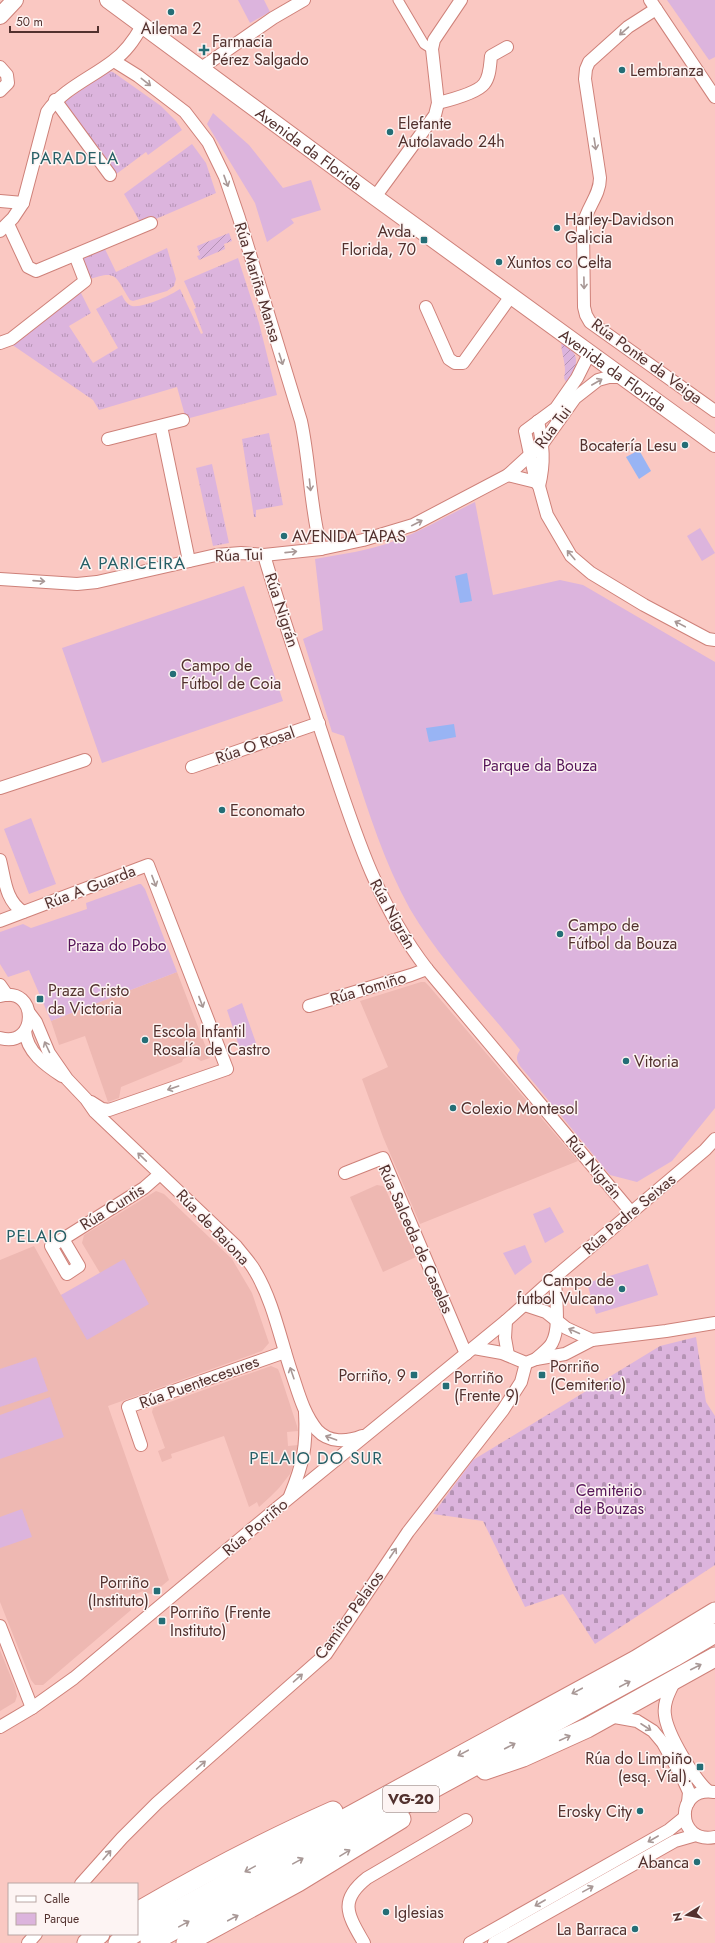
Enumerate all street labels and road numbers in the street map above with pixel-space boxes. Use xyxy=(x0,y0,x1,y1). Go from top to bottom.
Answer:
street label: Avenida da Florida xyxy=(251,101,367,196)
street label: Rúa Mariña Mansa xyxy=(229,219,287,345)
street label: Rúa Ponte da Veiga xyxy=(587,313,707,409)
street label: Avenida da Florida xyxy=(555,323,671,417)
street label: Rúa Tui xyxy=(529,401,577,453)
street label: Rúa Tui xyxy=(214,543,264,567)
street label: Rúa Nigrán xyxy=(259,570,305,650)
street label: Rúa O Rosal xyxy=(212,721,298,769)
street label: Rúa A Guarda xyxy=(41,859,139,915)
street label: Rúa Nigrán xyxy=(364,875,422,953)
street label: Rúa Tomiño xyxy=(327,965,409,1010)
street label: Rúa Nigrán xyxy=(560,1130,628,1204)
street label: Rúa Salceda de Caselas xyxy=(373,1161,459,1317)
street label: Rúa Padre Seixas xyxy=(577,1168,681,1260)
street label: Rúa Cuntis xyxy=(75,1178,149,1236)
street label: Rúa de Baiona xyxy=(171,1184,255,1270)
street label: Rúa Puentecesures xyxy=(136,1350,262,1414)
street label: Rúa Porriño xyxy=(217,1493,293,1561)
street label: Camiño Pelaios xyxy=(309,1566,389,1664)
road number: VG-20 xyxy=(383,1786,439,1812)

